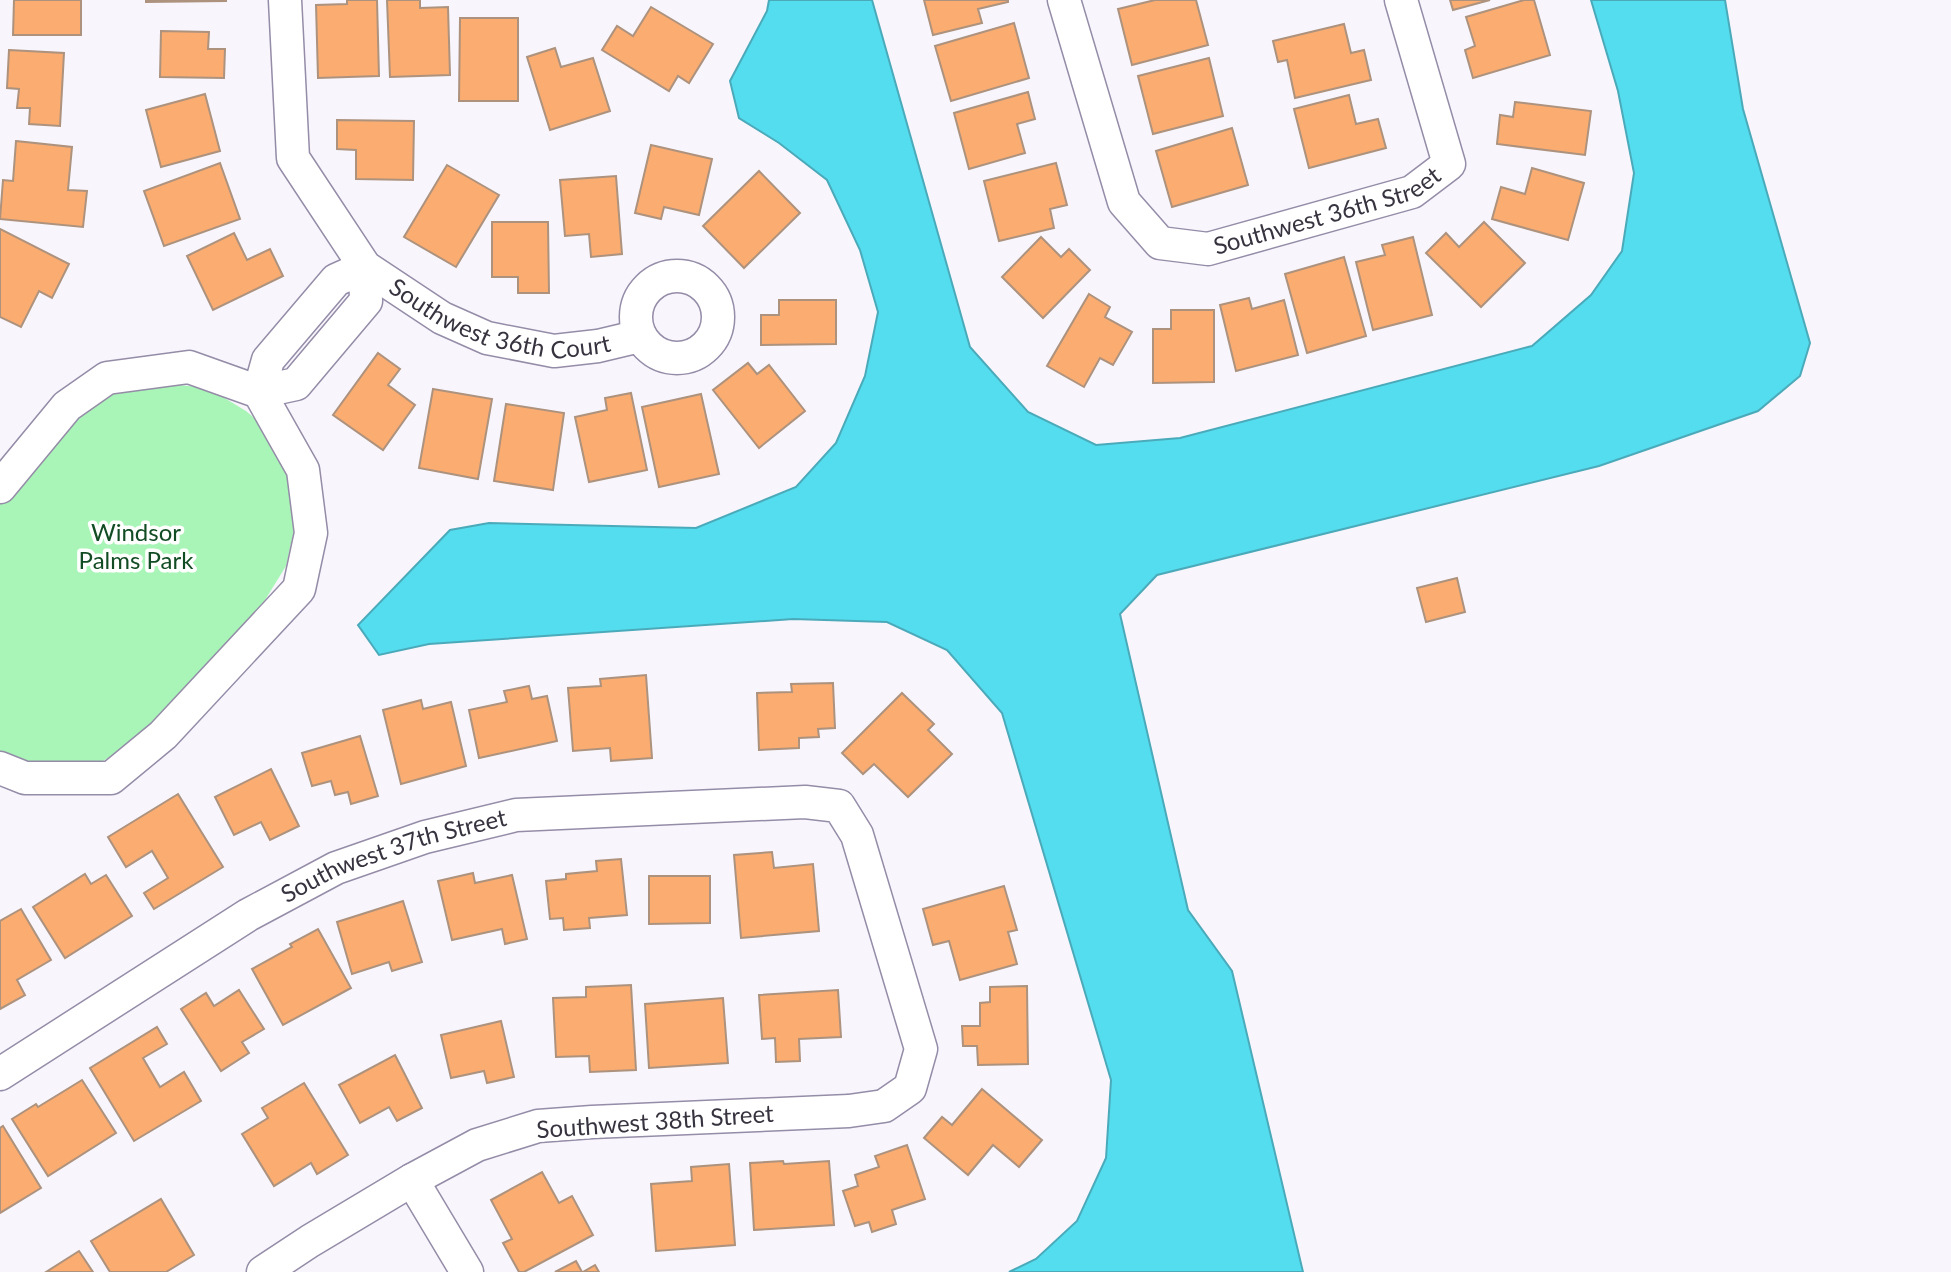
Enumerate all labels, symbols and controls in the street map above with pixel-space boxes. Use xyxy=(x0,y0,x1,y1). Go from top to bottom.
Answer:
street label: Southwest 36th Street xyxy=(1210,159,1446,260)
street label: Southwest 36th Court xyxy=(384,271,613,364)
park label: Windsor Palms Park xyxy=(79,517,194,574)
street label: Southwest 37th Street xyxy=(275,802,509,908)
street label: Southwest 38th Street xyxy=(535,1098,775,1143)

